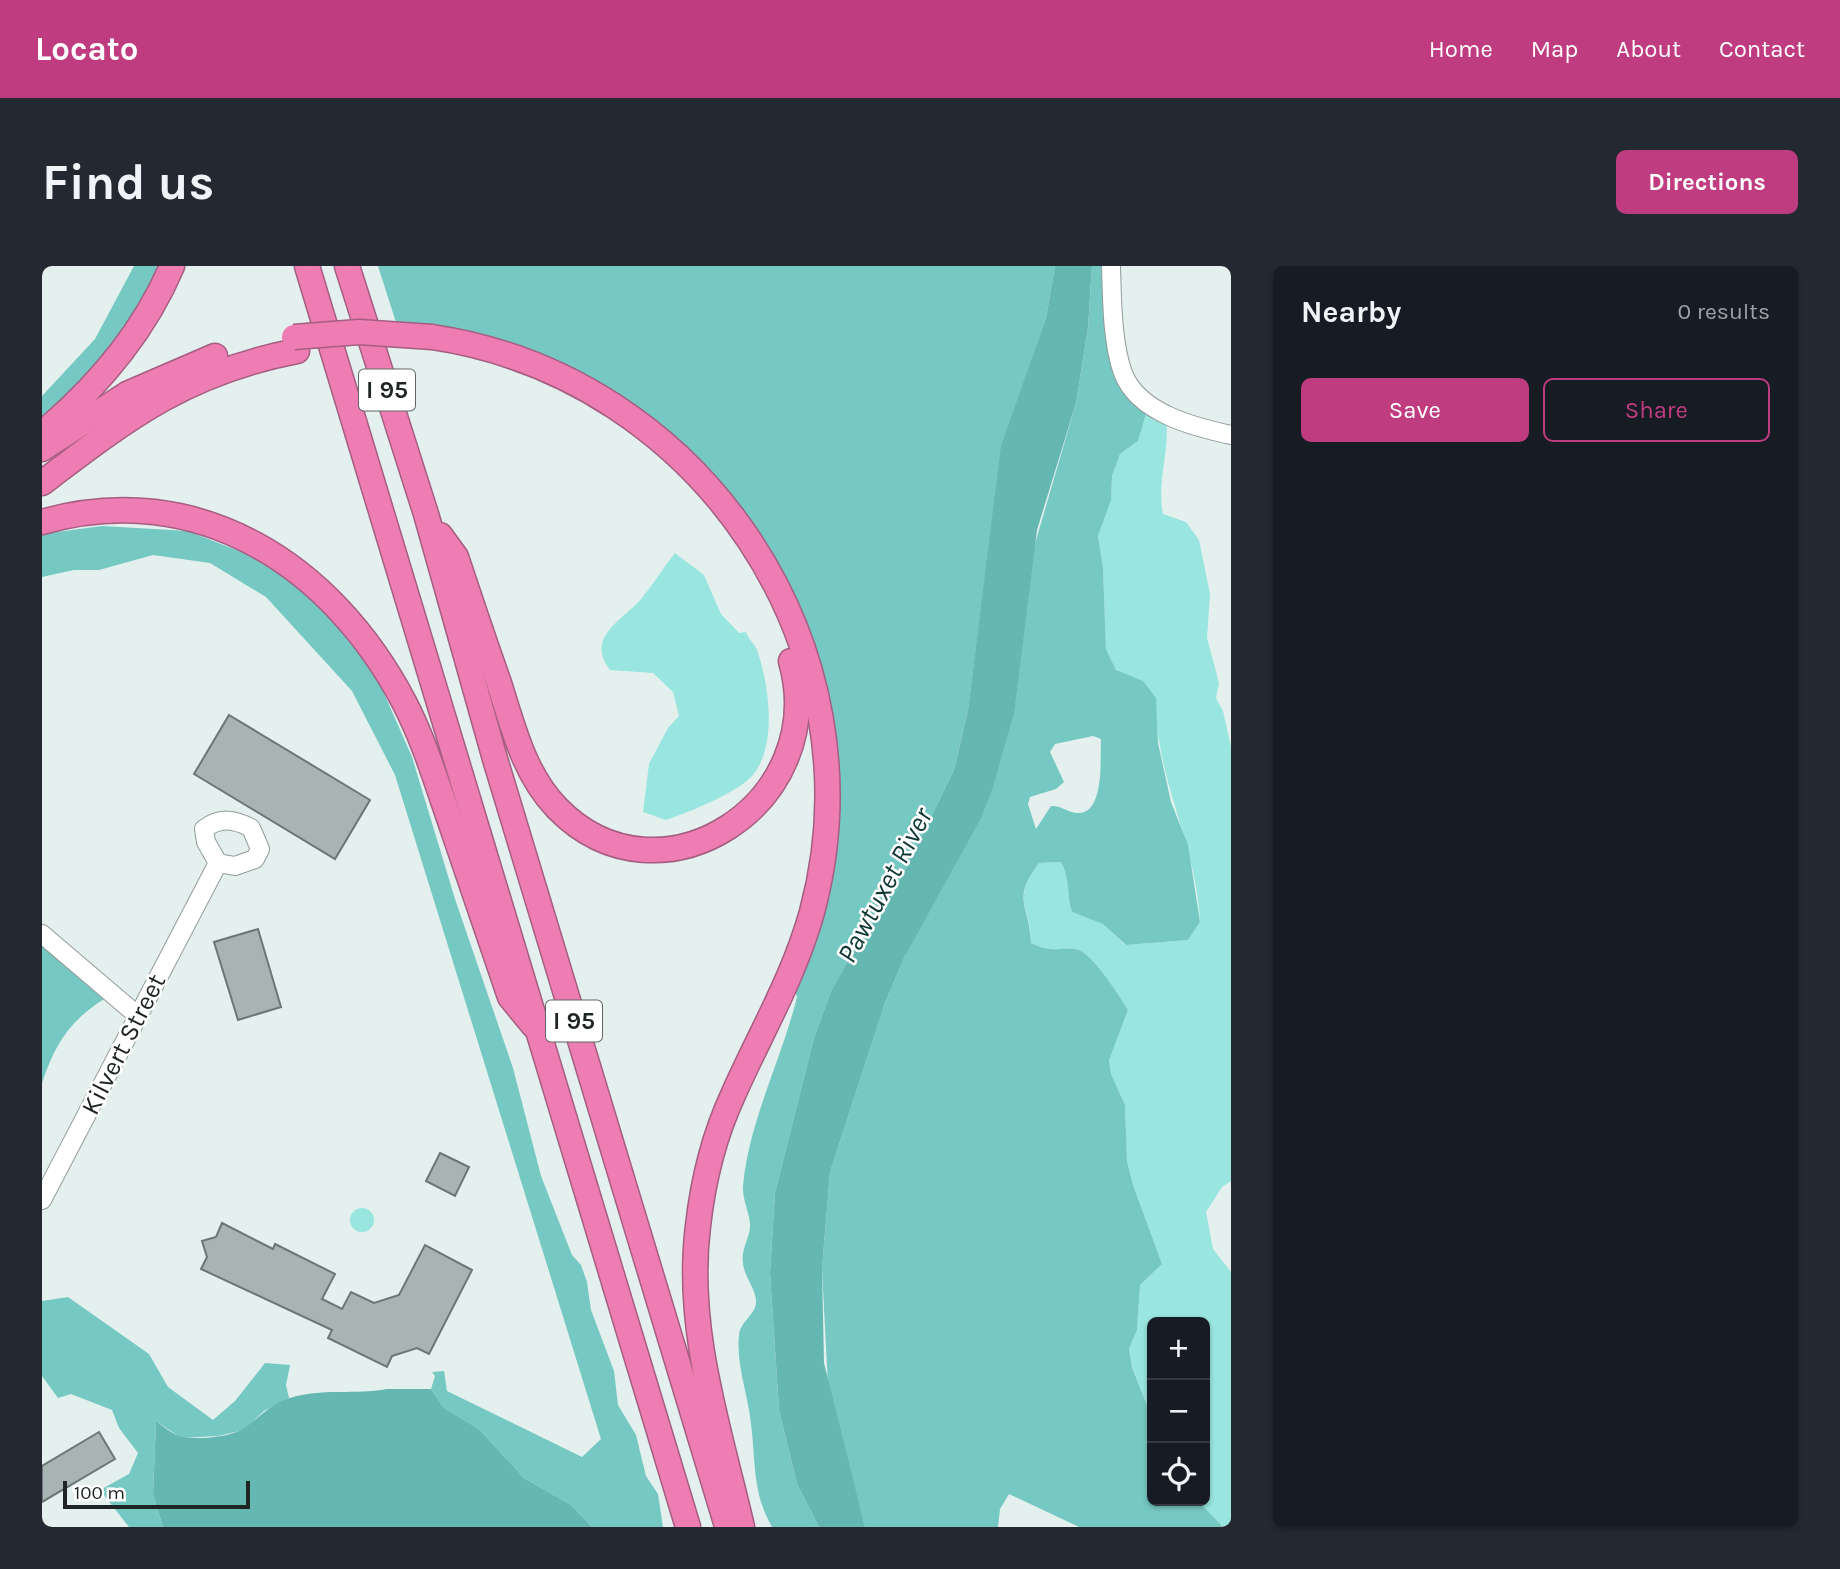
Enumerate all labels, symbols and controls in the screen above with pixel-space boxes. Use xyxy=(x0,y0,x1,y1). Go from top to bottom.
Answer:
text: Locato xyxy=(35,30,138,68)
text: Home xyxy=(1429,35,1493,63)
text: Map xyxy=(1531,35,1578,63)
text: About xyxy=(1616,35,1681,63)
text: Contact xyxy=(1719,35,1805,63)
button: Directions xyxy=(1616,150,1798,214)
text: Find us xyxy=(42,154,214,211)
text: Nearby xyxy=(1301,294,1401,330)
text: 0 results xyxy=(1678,298,1770,325)
road number: I 95 xyxy=(359,370,415,410)
button: Save xyxy=(1301,378,1529,442)
button: Share xyxy=(1543,378,1770,442)
water label: Pawtuxet River xyxy=(830,801,940,968)
street label: Kilvert Street xyxy=(75,968,172,1120)
road number: I 95 xyxy=(546,1000,602,1042)
map controls xyxy=(1147,1317,1210,1506)
button: + xyxy=(1147,1317,1210,1380)
button: − xyxy=(1147,1380,1210,1443)
button: locate xyxy=(1147,1443,1210,1506)
scale bar xyxy=(63,1478,250,1510)
text: 100 m xyxy=(74,1482,125,1504)

